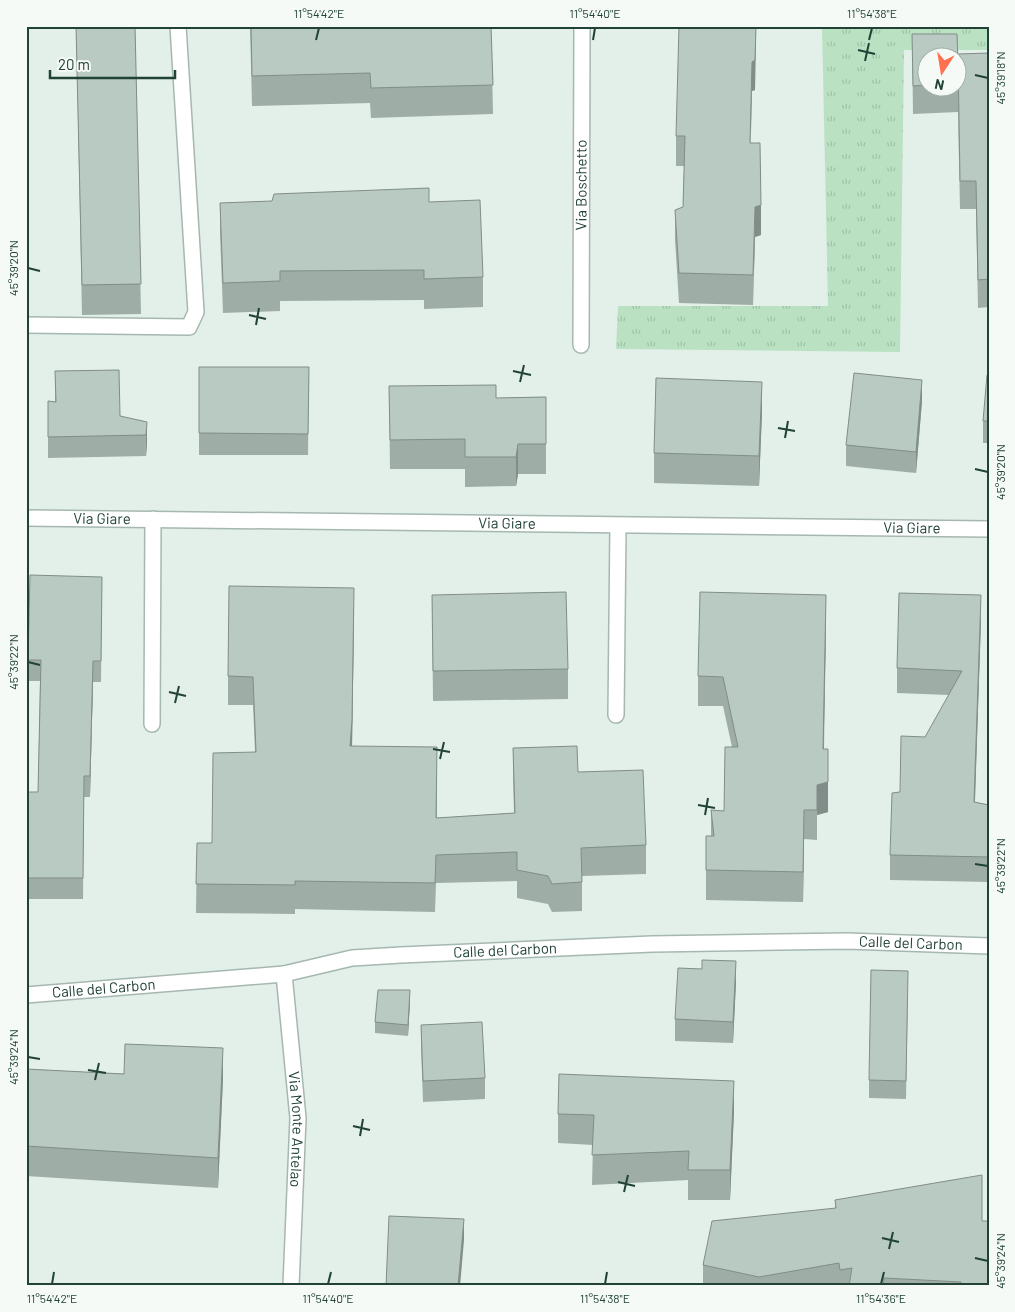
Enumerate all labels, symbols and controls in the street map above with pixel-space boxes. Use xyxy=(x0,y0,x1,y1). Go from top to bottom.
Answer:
text: 11°54'42"E xyxy=(294,6,344,20)
text: 11°54'40"E xyxy=(570,6,620,20)
text: 11°54'38"E xyxy=(847,6,897,20)
scale bar xyxy=(50,48,175,80)
north arrow xyxy=(918,48,968,98)
text: 45°39'18"N xyxy=(993,51,1007,105)
text: 20 m xyxy=(58,55,90,73)
text: N xyxy=(933,76,946,94)
street label: Via Boschetto xyxy=(571,140,590,230)
text: 45°39'20"N xyxy=(6,240,20,296)
text: 45°39'20"N xyxy=(993,444,1007,500)
street label: Via Giare xyxy=(73,509,131,527)
street label: Via Giare xyxy=(478,513,536,532)
street label: Via Giare xyxy=(883,518,941,536)
text: 45°39'22"N xyxy=(6,634,20,690)
text: 45°39'22"N xyxy=(993,838,1007,894)
street label: Calle del Carbon xyxy=(859,931,963,953)
street label: Calle del Carbon xyxy=(453,938,557,961)
street label: Calle del Carbon xyxy=(51,974,156,1001)
text: 45°39'24"N xyxy=(6,1029,20,1085)
street label: Via Monte Antelao xyxy=(286,1070,308,1188)
text: 45°39'24"N xyxy=(993,1233,1007,1289)
text: 11°54'42"E xyxy=(27,1291,77,1305)
text: 11°54'40"E xyxy=(303,1291,353,1305)
text: 11°54'38"E xyxy=(580,1291,630,1305)
text: 11°54'36"E xyxy=(856,1291,906,1305)

